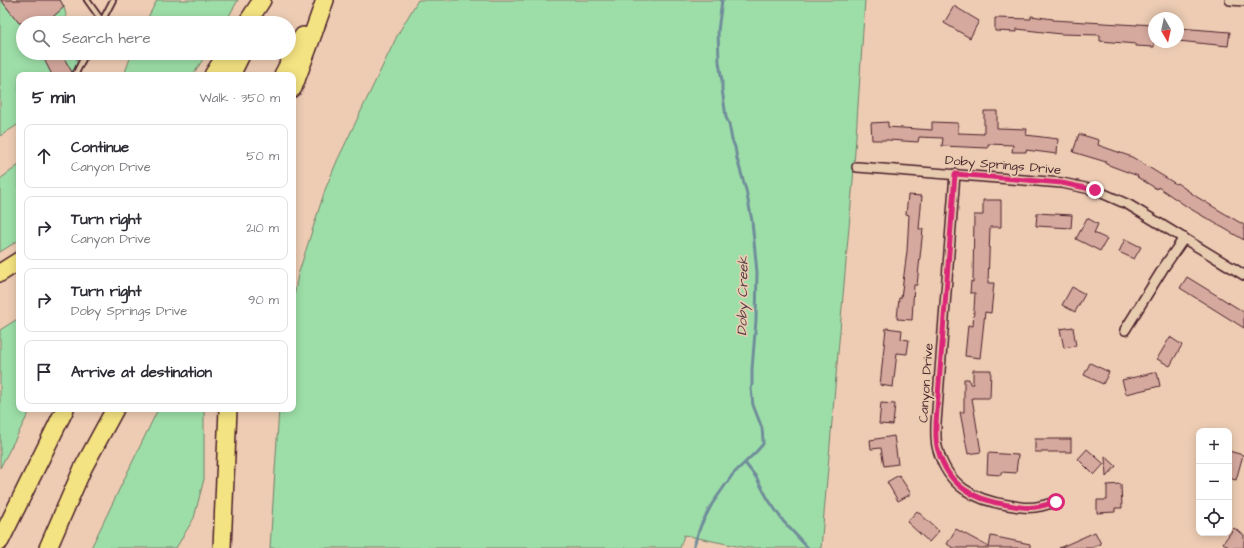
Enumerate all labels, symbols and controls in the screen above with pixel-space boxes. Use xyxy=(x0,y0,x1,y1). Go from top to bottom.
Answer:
north arrow xyxy=(1148,12,1184,48)
search box xyxy=(16,16,296,60)
icon: search xyxy=(30,27,52,49)
text: Search here xyxy=(62,28,151,49)
text: 5 min xyxy=(32,86,75,110)
text: Walk · 350 m xyxy=(200,89,280,107)
text: Continue xyxy=(71,137,129,158)
icon: ahead xyxy=(33,145,55,167)
text: 50 m xyxy=(246,147,279,165)
street label: Doby Springs Drive xyxy=(944,151,1062,180)
text: Canyon Drive xyxy=(71,158,151,176)
route end xyxy=(1086,181,1104,199)
text: Turn right xyxy=(71,209,142,230)
icon: right xyxy=(33,217,55,239)
text: 210 m xyxy=(246,219,279,237)
text: Canyon Drive xyxy=(71,230,151,248)
water label: Doby Creek xyxy=(732,256,754,336)
text: Turn right xyxy=(71,281,142,302)
icon: right xyxy=(33,289,55,311)
text: 90 m xyxy=(248,291,279,309)
text: Doby Springs Drive xyxy=(71,302,187,320)
street label: Canyon Drive xyxy=(914,343,939,424)
icon: arrive xyxy=(33,361,55,383)
text: Arrive at destination xyxy=(71,362,212,383)
map controls xyxy=(1196,428,1232,536)
button: + xyxy=(1196,428,1232,464)
button: − xyxy=(1196,464,1232,500)
route start xyxy=(1047,493,1065,511)
button: locate xyxy=(1196,500,1232,536)

